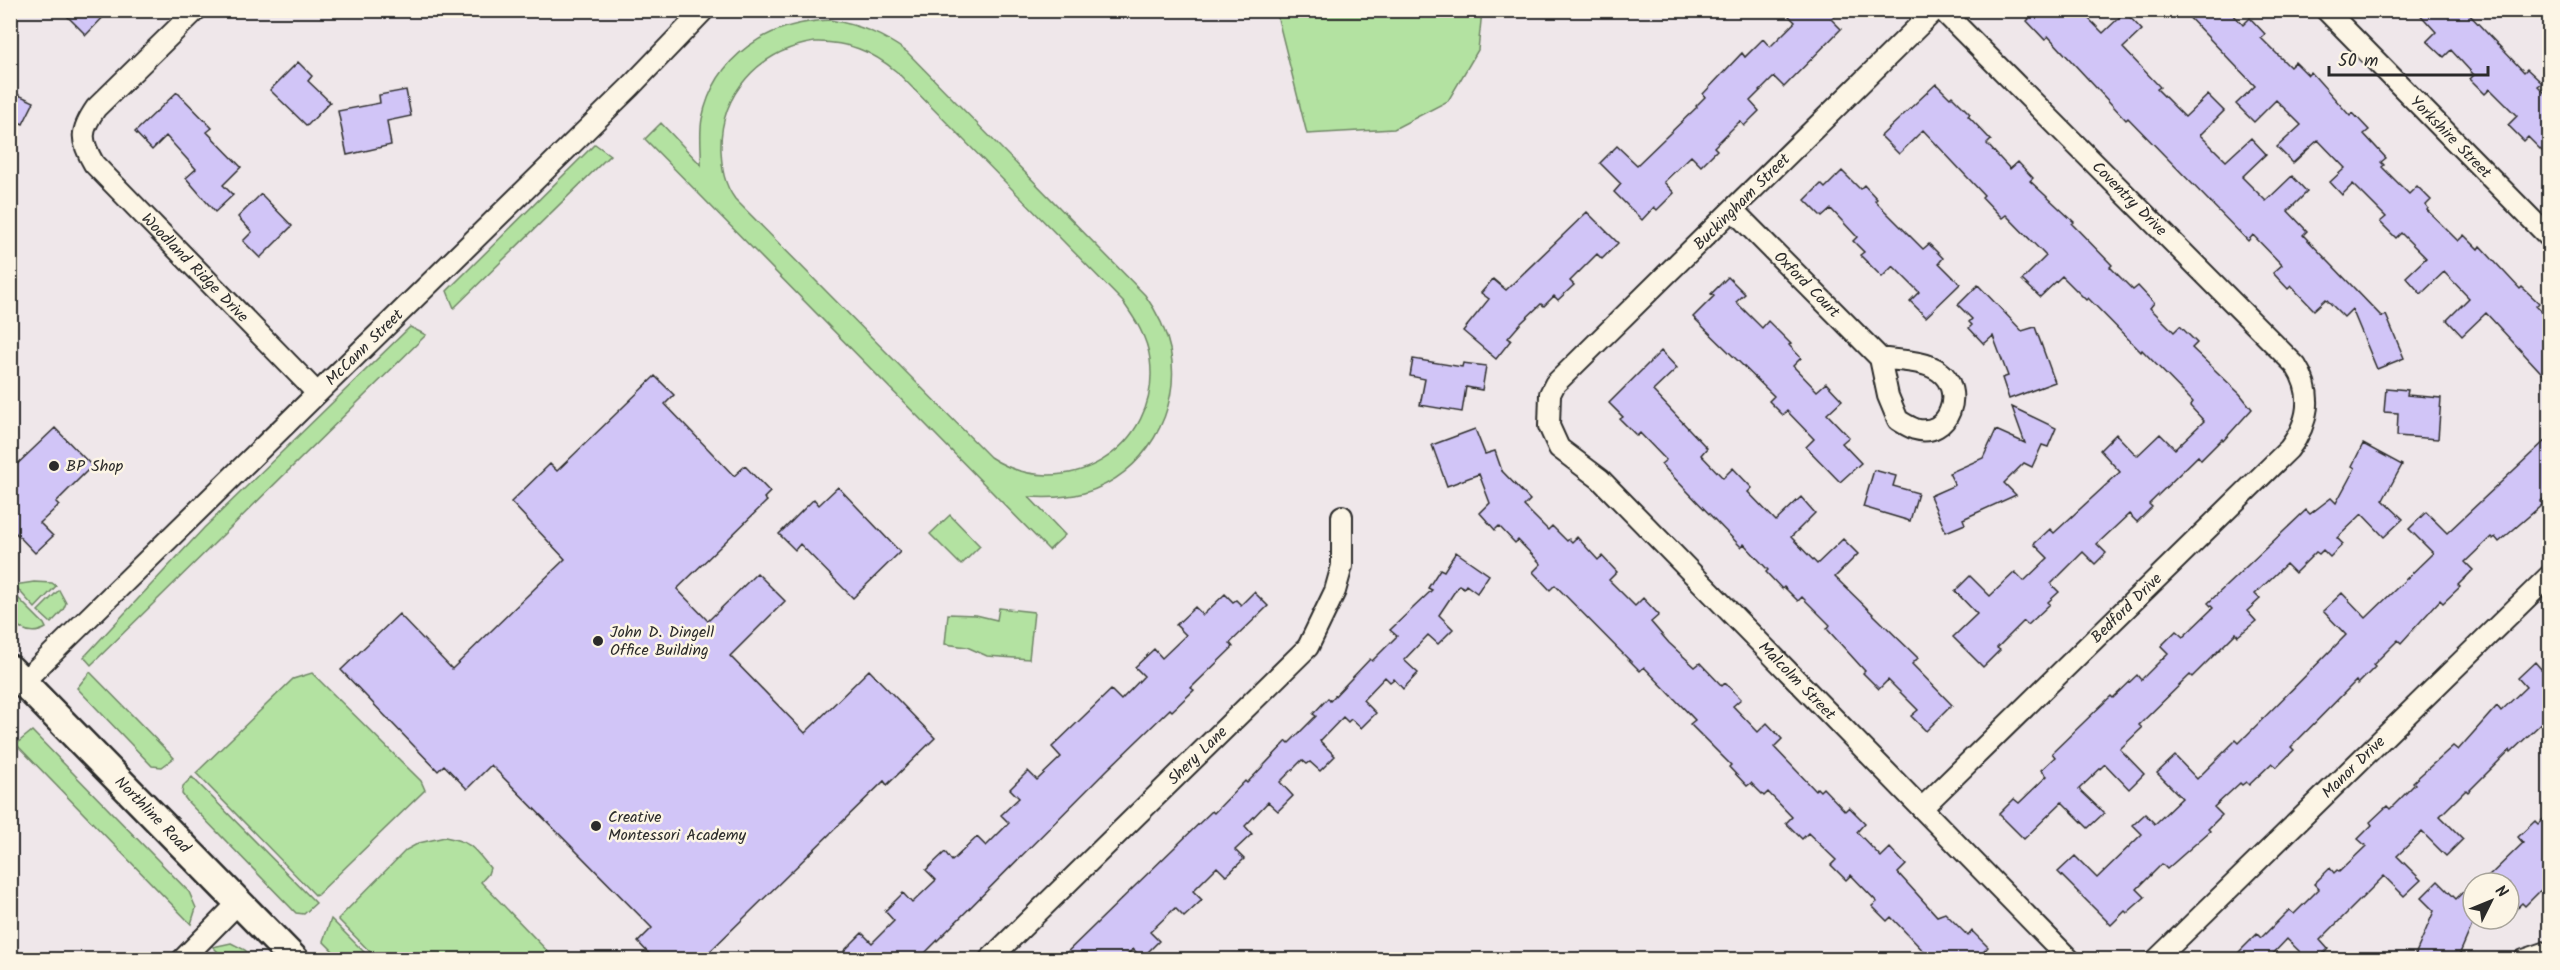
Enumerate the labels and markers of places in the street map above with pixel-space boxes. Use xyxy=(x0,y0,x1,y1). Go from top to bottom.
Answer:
place label: BP Shop xyxy=(66,454,124,479)
marker: BP Shop xyxy=(47,459,61,473)
place label: John D. Dingell Office Building xyxy=(610,620,714,663)
marker: John D. Dingell Office Building xyxy=(591,634,605,648)
place label: Creative Montessori Academy xyxy=(608,805,746,848)
marker: Creative Montessori Academy xyxy=(589,819,603,833)

